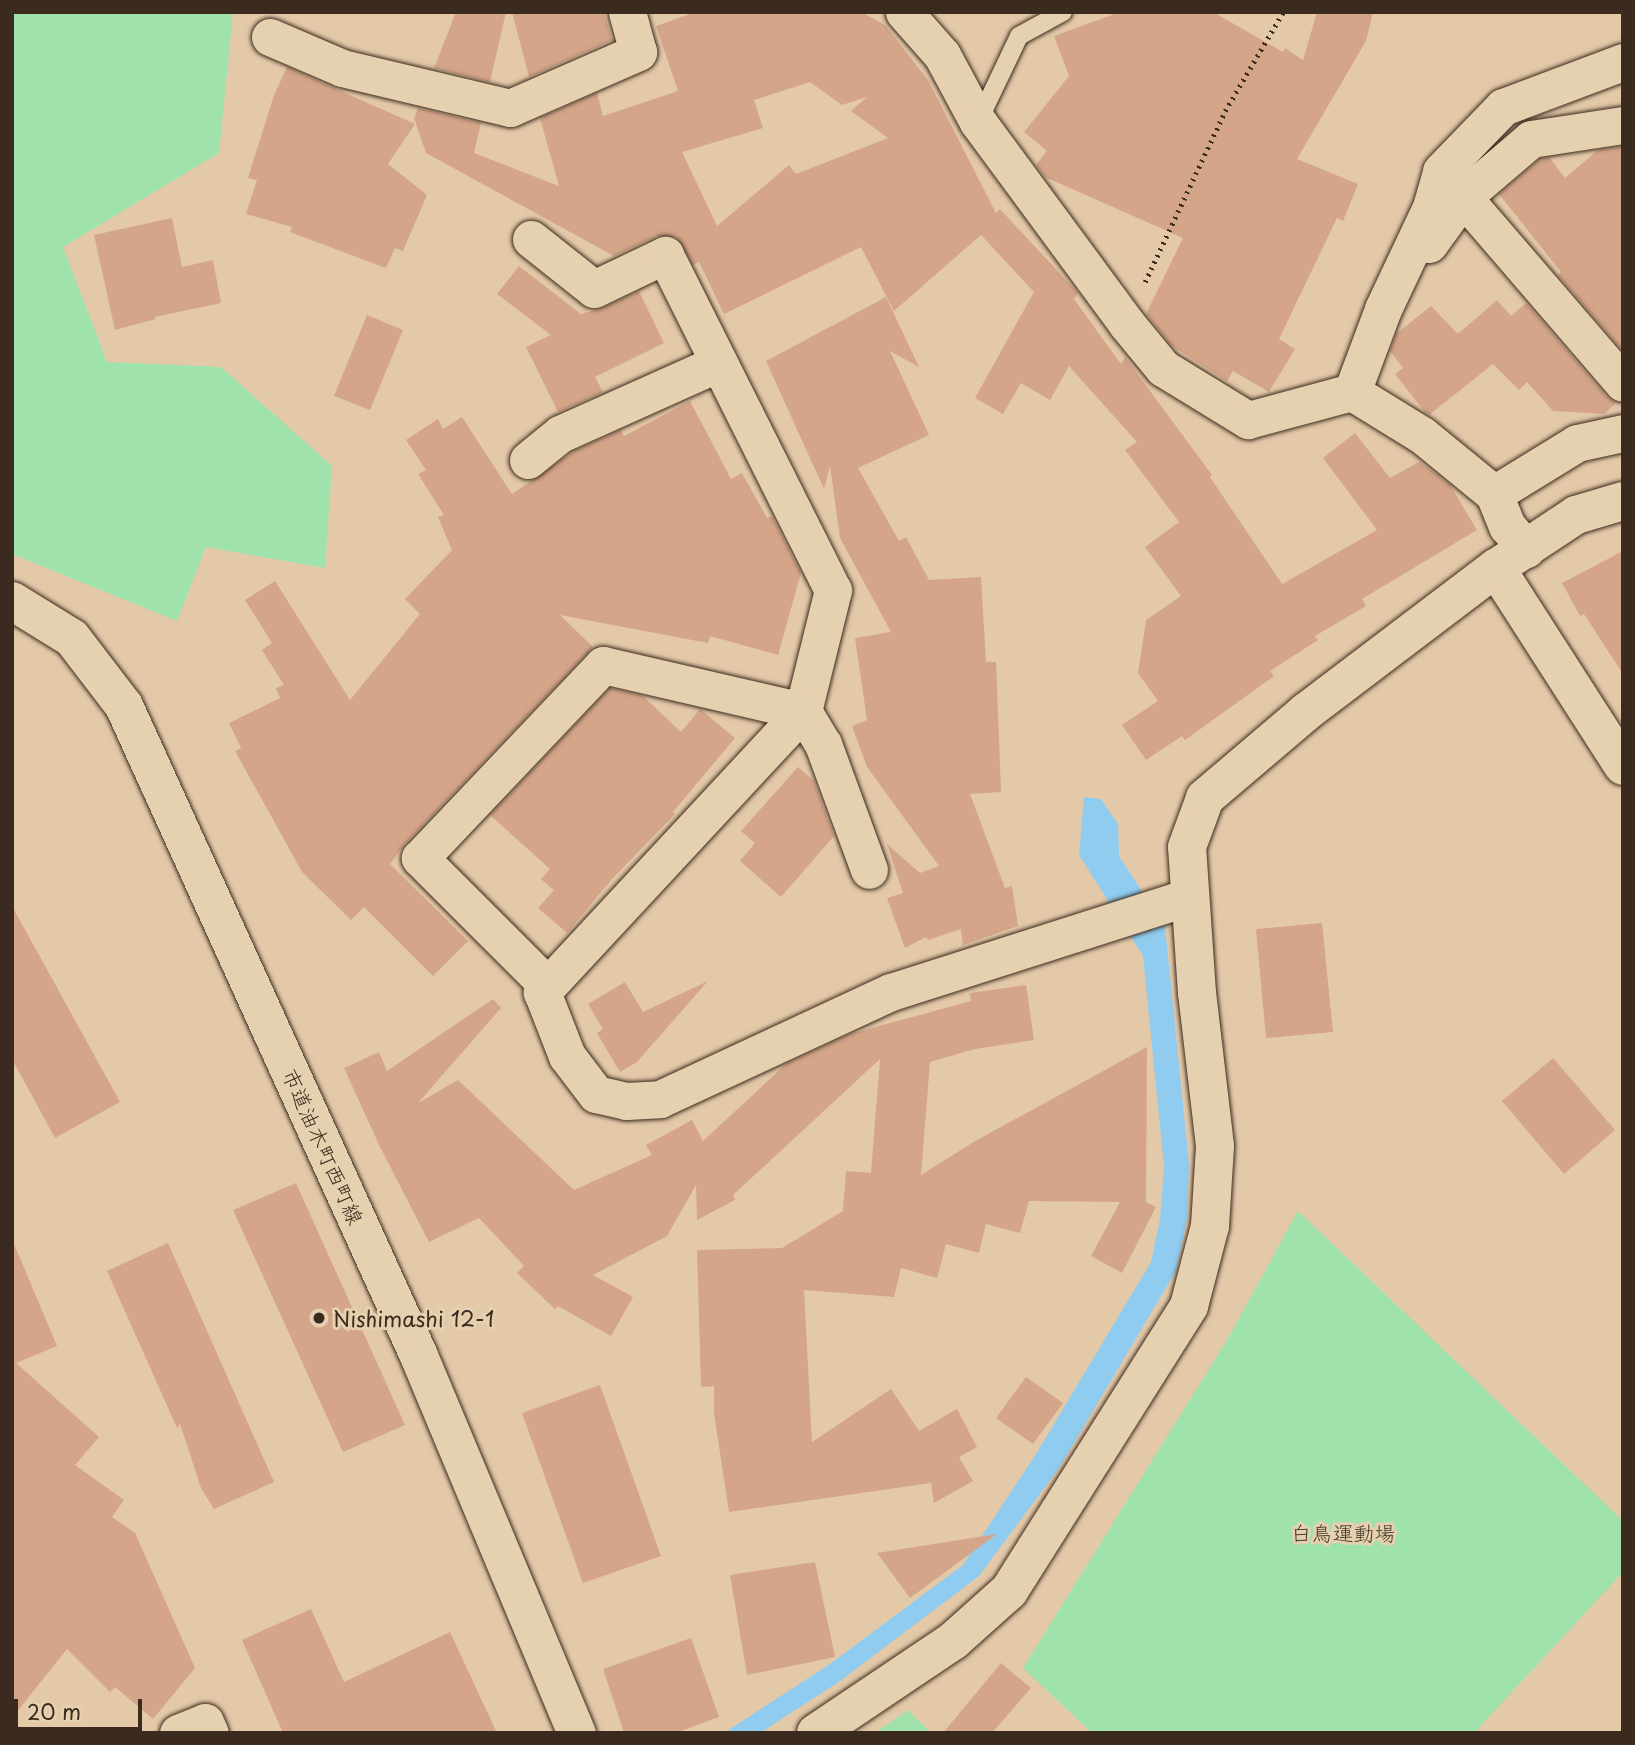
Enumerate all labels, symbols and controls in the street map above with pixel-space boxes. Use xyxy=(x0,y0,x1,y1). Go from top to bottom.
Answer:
street label: 市道油木町西町線 xyxy=(278,1064,370,1228)
place label: Nishimashi 12-1 xyxy=(333,1305,494,1331)
marker: Nishimashi 12-1 xyxy=(311,1310,327,1326)
park label: 白鳥運動場 xyxy=(1291,1519,1395,1545)
scale bar xyxy=(18,1686,145,1730)
text: 20 m xyxy=(27,1695,81,1727)

